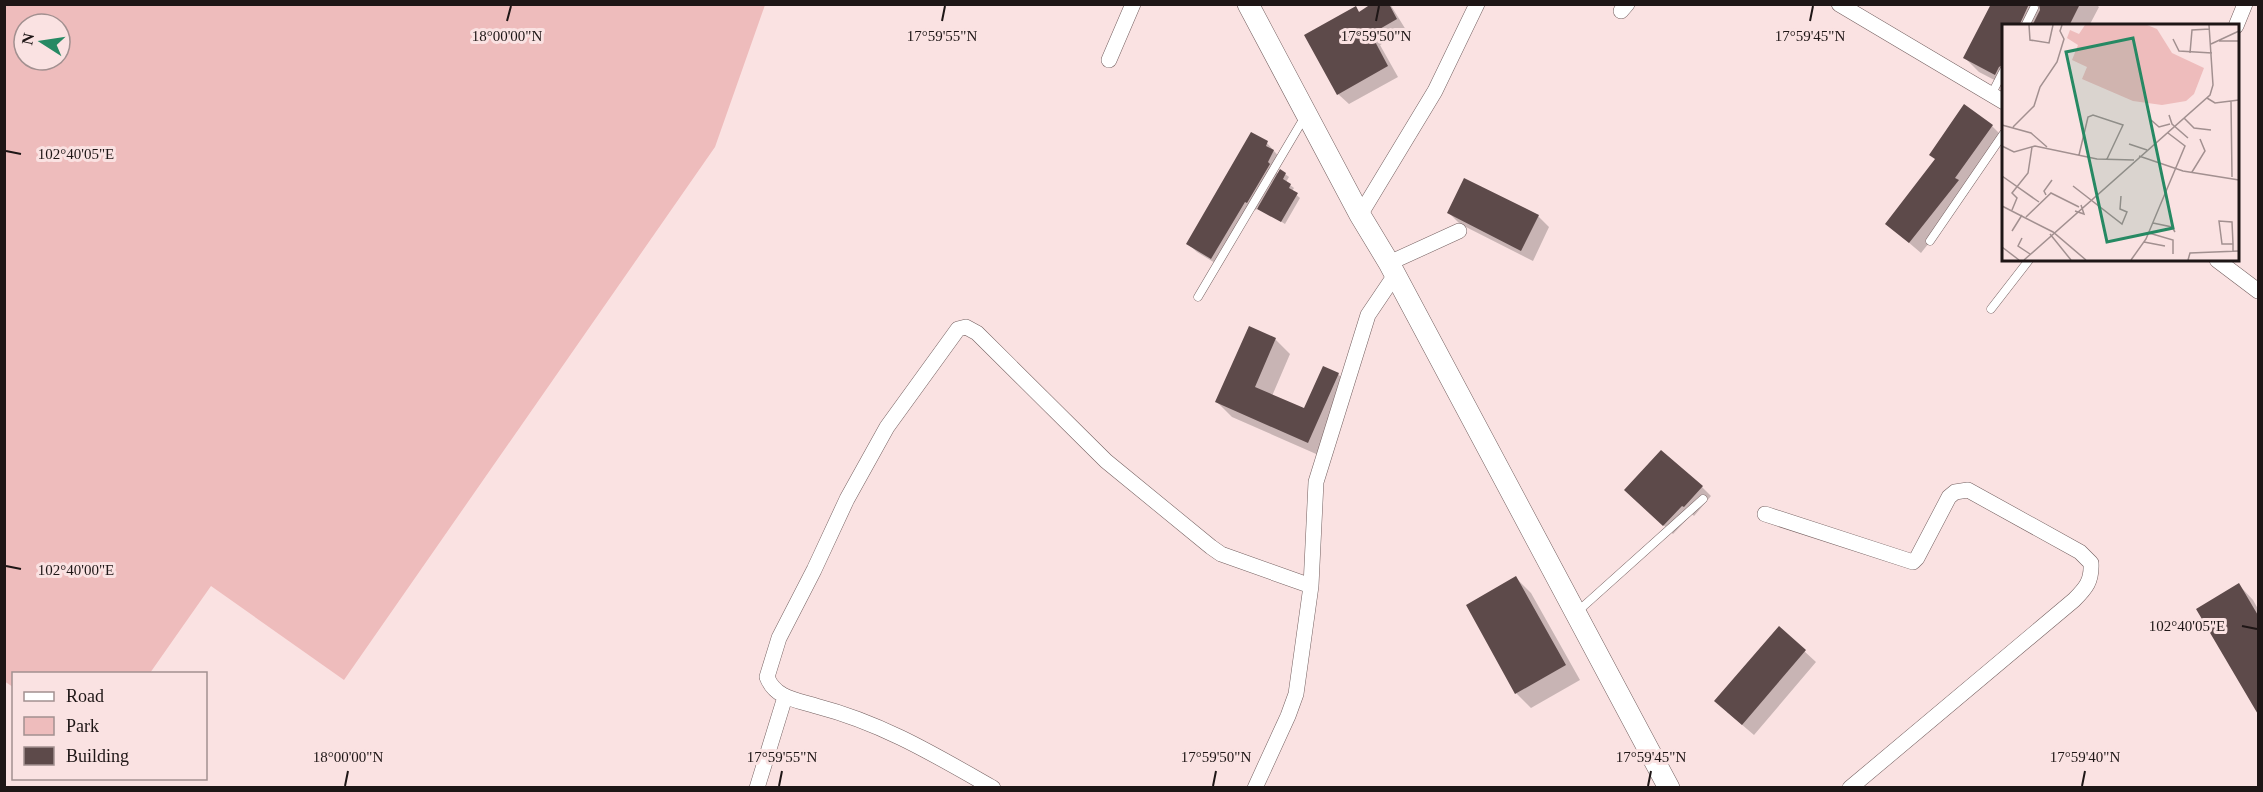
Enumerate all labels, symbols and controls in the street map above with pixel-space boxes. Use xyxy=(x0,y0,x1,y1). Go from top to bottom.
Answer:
north arrow xyxy=(12,12,72,72)
inset map xyxy=(2002,24,2239,261)
text: 18°00'00"N xyxy=(472,28,542,44)
text: 17°59'55"N xyxy=(907,28,977,44)
text: 17°59'50"N xyxy=(1341,28,1411,44)
text: 17°59'45"N xyxy=(1775,28,1845,44)
text: N xyxy=(18,31,37,46)
text: 102°40'05"E xyxy=(38,146,114,162)
text: 102°40'00"E xyxy=(38,562,114,578)
text: 102°40'05"E xyxy=(2149,618,2225,634)
legend xyxy=(12,672,207,780)
text: Road xyxy=(66,686,104,706)
text: Park xyxy=(66,716,99,736)
text: Building xyxy=(66,746,129,766)
text: 18°00'00"N xyxy=(313,749,383,765)
text: 17°59'55"N xyxy=(747,749,817,765)
text: 17°59'50"N xyxy=(1181,749,1251,765)
text: 17°59'45"N xyxy=(1616,749,1686,765)
text: 17°59'40"N xyxy=(2050,749,2120,765)

